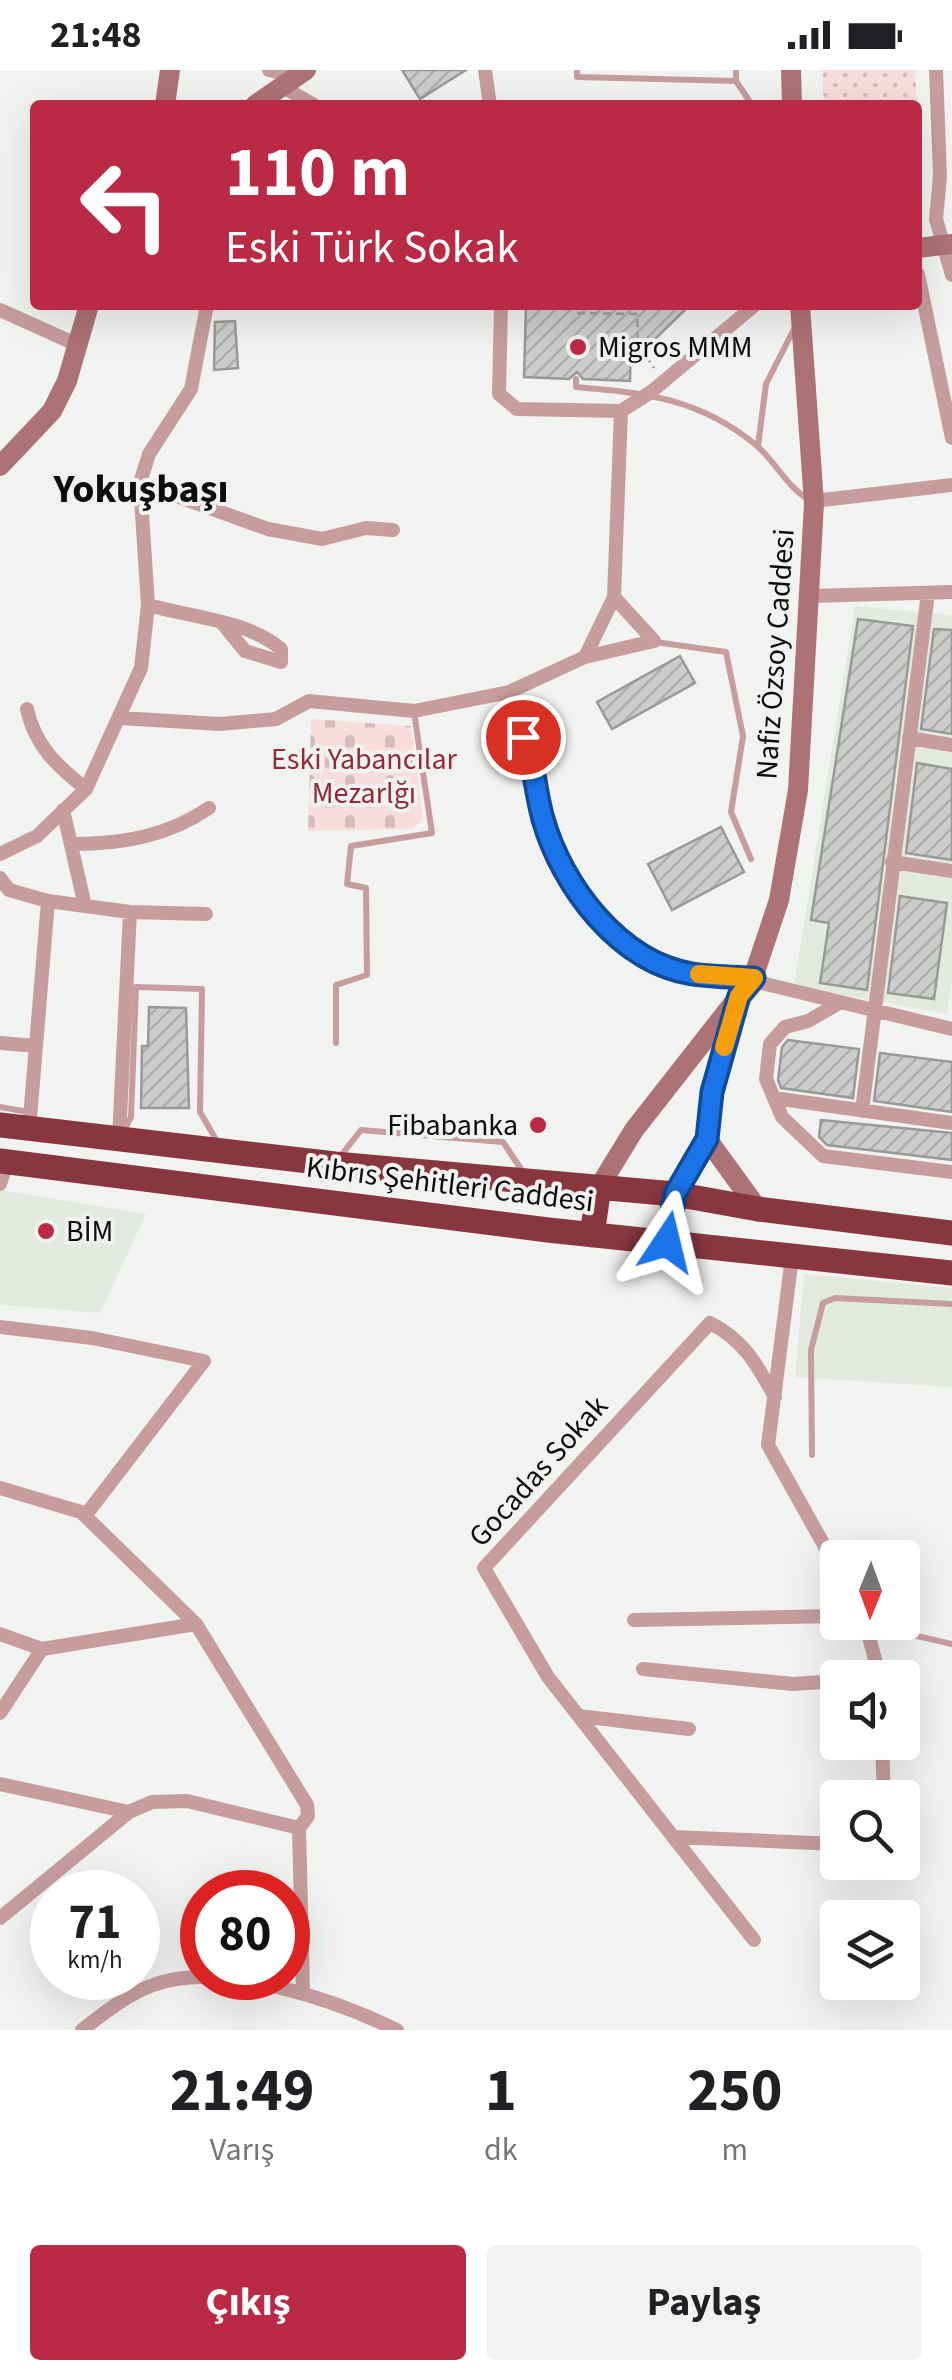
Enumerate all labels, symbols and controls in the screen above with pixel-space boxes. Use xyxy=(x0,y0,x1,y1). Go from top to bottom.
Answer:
text: 21:48 xyxy=(50,8,142,62)
text: 110 m xyxy=(225,123,410,223)
icon: left xyxy=(60,140,190,270)
text: Eski Türk Sokak xyxy=(225,216,519,280)
place label: Migros MMM xyxy=(598,326,753,369)
marker: Migros MMM xyxy=(567,336,589,358)
district label: Yokuşbaşı xyxy=(53,461,229,518)
street label: Nafiz Özsoy Caddesi xyxy=(745,527,806,781)
pin xyxy=(481,695,566,780)
icon: arrive xyxy=(496,710,551,765)
park label: Eski Yabancılar Mezarlğı xyxy=(271,738,458,815)
place label: Fibabanka xyxy=(387,1104,518,1147)
marker: Fibabanka xyxy=(527,1114,549,1136)
street label: Kıbrıs Şehitleri Caddesi xyxy=(304,1146,596,1223)
position arrow xyxy=(615,1190,719,1294)
place label: BİM xyxy=(66,1210,113,1253)
marker: BİM xyxy=(35,1220,57,1242)
street label: Gocadas Sokak xyxy=(459,1386,618,1556)
north arrow xyxy=(820,1540,920,1640)
map controls xyxy=(820,1540,920,2000)
button: sound xyxy=(820,1660,920,1760)
button: search xyxy=(820,1780,920,1880)
speed limit sign: 80 xyxy=(180,1870,310,2000)
text: 71 xyxy=(69,1887,121,1958)
button: layers xyxy=(820,1900,920,2000)
text: km/h xyxy=(67,1942,123,1978)
text: 21:49 xyxy=(170,2049,314,2134)
text: 1 xyxy=(485,2049,517,2134)
text: 250 xyxy=(687,2049,782,2134)
text: Varış xyxy=(210,2127,274,2173)
text: dk xyxy=(484,2127,518,2173)
text: m xyxy=(722,2127,748,2173)
button: Çıkış xyxy=(30,2245,466,2360)
button: Paylaş xyxy=(486,2245,922,2360)

